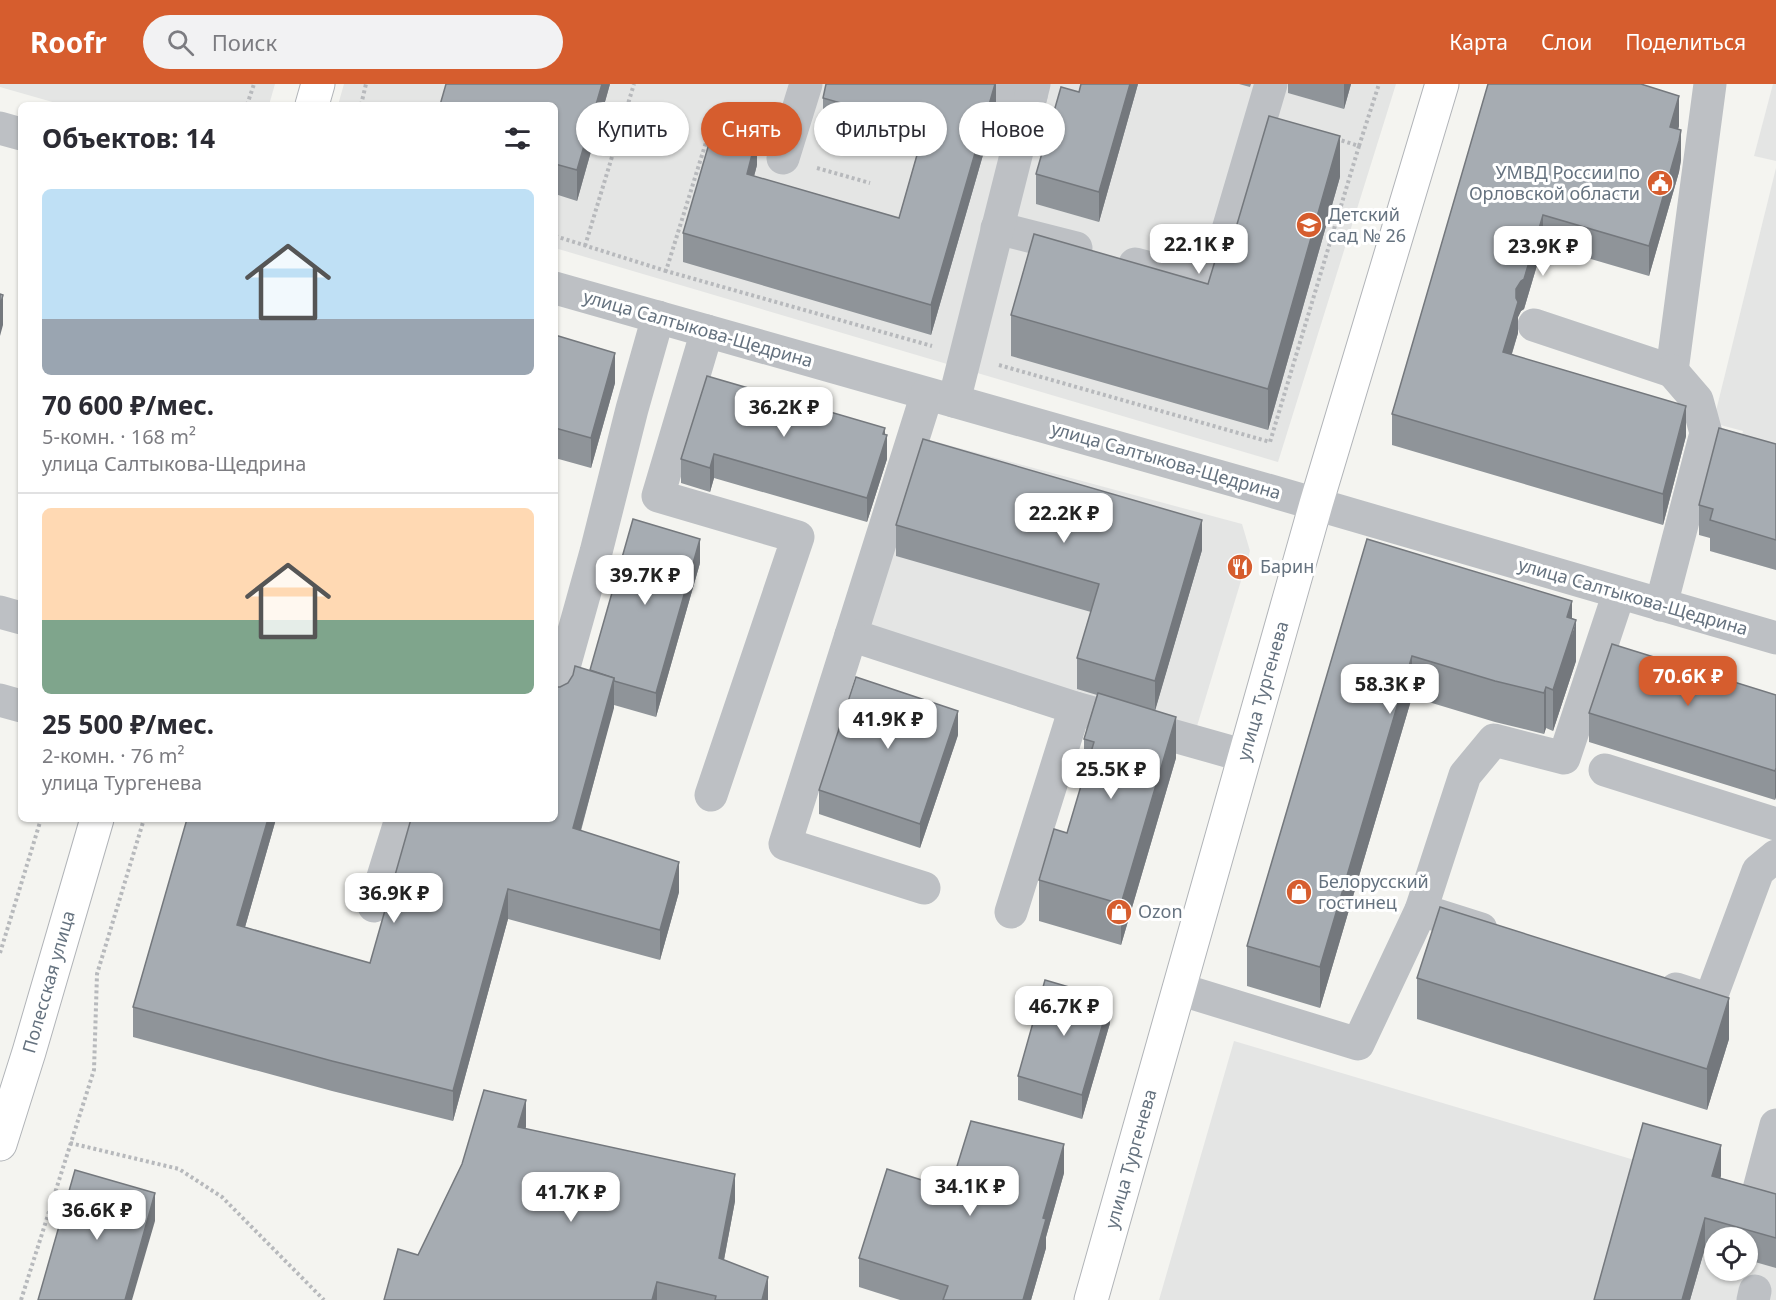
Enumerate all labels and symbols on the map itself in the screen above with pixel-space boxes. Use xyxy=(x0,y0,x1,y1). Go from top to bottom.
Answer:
place label: УМВД России по Орловской области xyxy=(1469,160,1640,205)
public building icon: УМВД России по Орловской области xyxy=(1645,168,1675,198)
place label: Детский сад № 26 xyxy=(1328,202,1406,247)
school or university icon: Детский сад № 26 xyxy=(1294,210,1324,240)
pin: 22.1K ₽ xyxy=(1144,224,1254,275)
pin: 23.9K ₽ xyxy=(1488,226,1598,277)
street label: улица Салтыкова-Щедрина xyxy=(581,284,816,372)
pin: 36.2K ₽ xyxy=(729,387,839,438)
street label: улица Салтыкова-Щедрина xyxy=(1049,416,1284,504)
pin: 22.2K ₽ xyxy=(1009,493,1119,544)
restaurant icon: Барин xyxy=(1225,552,1255,582)
street label: улица Салтыкова-Щедрина xyxy=(1516,552,1751,640)
place label: Барин xyxy=(1260,554,1314,578)
pin: 39.7K ₽ xyxy=(590,555,700,606)
street label: улица Тургенева xyxy=(1231,618,1293,763)
pin: 70.6K ₽ xyxy=(1633,656,1743,707)
pin: 58.3K ₽ xyxy=(1335,664,1445,715)
pin: 41.9K ₽ xyxy=(833,699,943,750)
pin: 25.5K ₽ xyxy=(1056,749,1166,800)
place label: Белорусский гостинец xyxy=(1318,869,1429,914)
pin: 36.9K ₽ xyxy=(339,873,449,924)
shop icon: Белорусский гостинец xyxy=(1284,877,1314,907)
shop icon: Ozon xyxy=(1104,897,1134,927)
place label: Ozon xyxy=(1138,899,1183,923)
street label: Полесская улица xyxy=(16,908,80,1056)
pin: 46.7K ₽ xyxy=(1009,986,1119,1037)
street label: улица Тургенева xyxy=(1099,1086,1161,1231)
pin: 34.1K ₽ xyxy=(915,1166,1025,1217)
pin: 41.7K ₽ xyxy=(516,1172,626,1223)
pin: 36.6K ₽ xyxy=(42,1190,152,1241)

